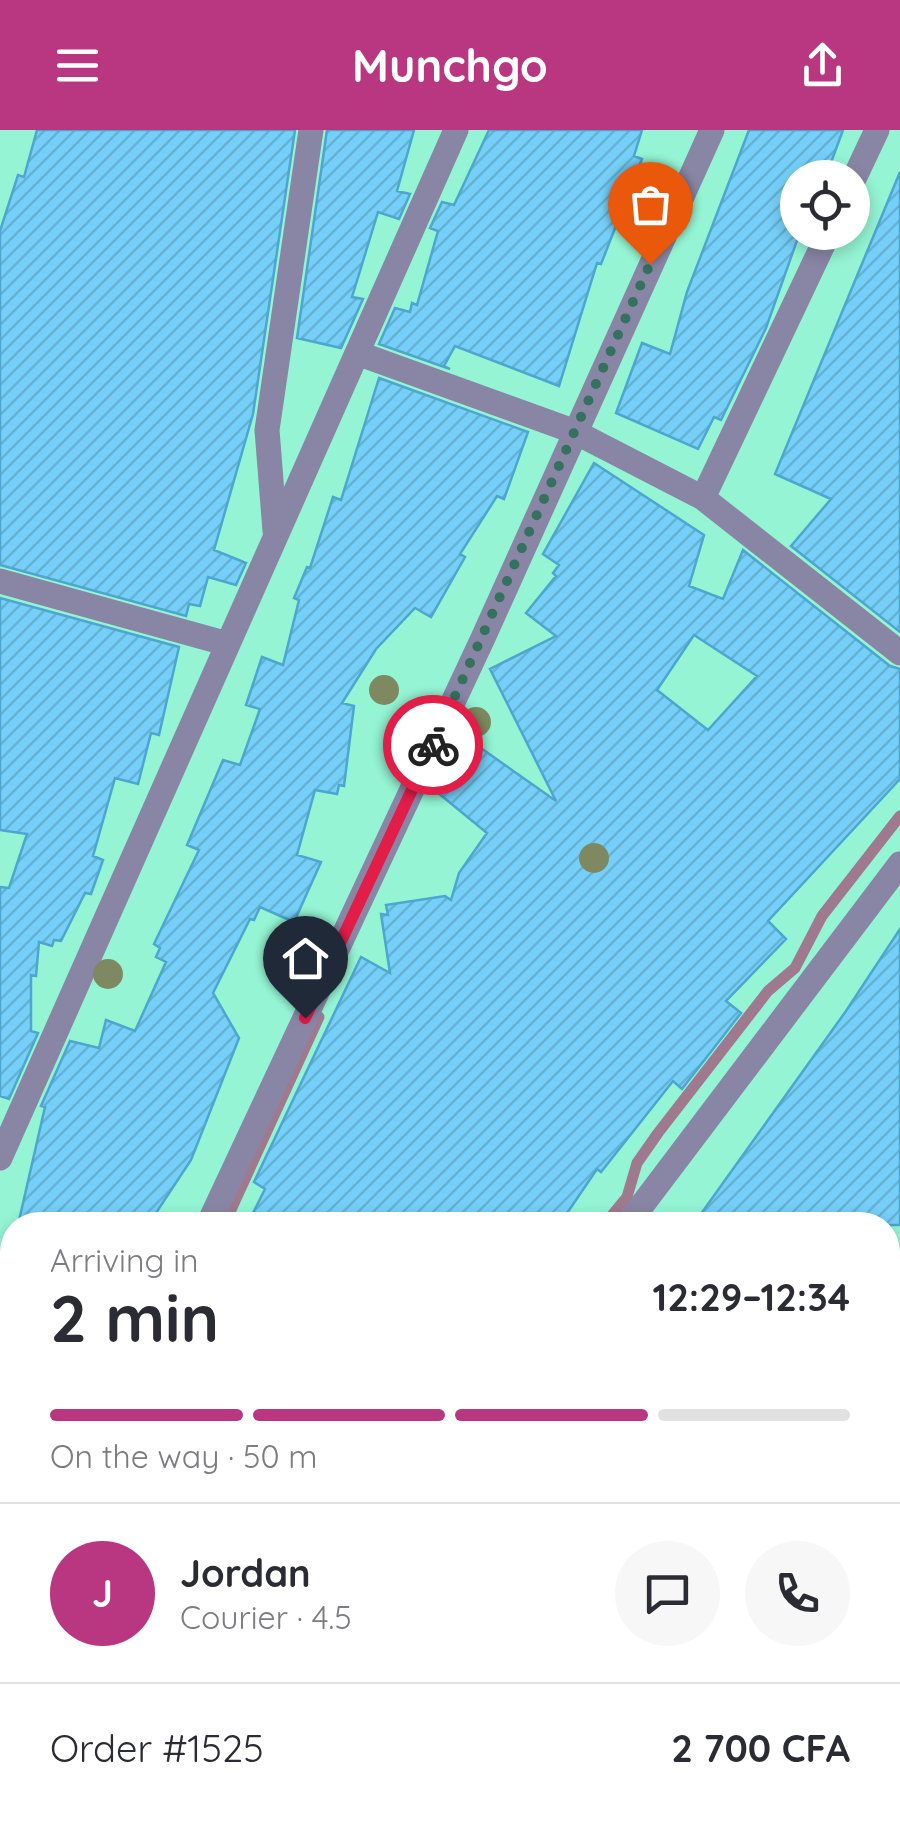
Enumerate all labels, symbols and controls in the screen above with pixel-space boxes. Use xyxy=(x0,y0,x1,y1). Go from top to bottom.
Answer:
text: Munchgo xyxy=(352,37,548,93)
icon: menu xyxy=(50,38,105,93)
icon: share xyxy=(795,38,850,93)
map controls xyxy=(780,160,870,250)
button: locate xyxy=(780,160,870,250)
pin xyxy=(608,162,693,265)
icon: bag xyxy=(623,177,678,232)
courier xyxy=(383,695,483,795)
icon: bike xyxy=(406,718,461,773)
pin xyxy=(263,916,348,1019)
icon: home xyxy=(278,931,333,986)
text: Arriving in xyxy=(50,1240,199,1280)
text: 12:29–12:34 xyxy=(652,1273,850,1321)
text: 2 min xyxy=(50,1277,219,1358)
text: On the way · 50 m xyxy=(50,1436,317,1476)
button: chat xyxy=(615,1541,720,1646)
button: phone xyxy=(745,1541,850,1646)
text: Jordan xyxy=(180,1549,311,1597)
text: J xyxy=(92,1569,113,1617)
text: Courier · 4.5 xyxy=(180,1597,352,1637)
text: Order #1525 xyxy=(50,1724,264,1772)
text: 2 700 CFA xyxy=(671,1724,850,1772)

